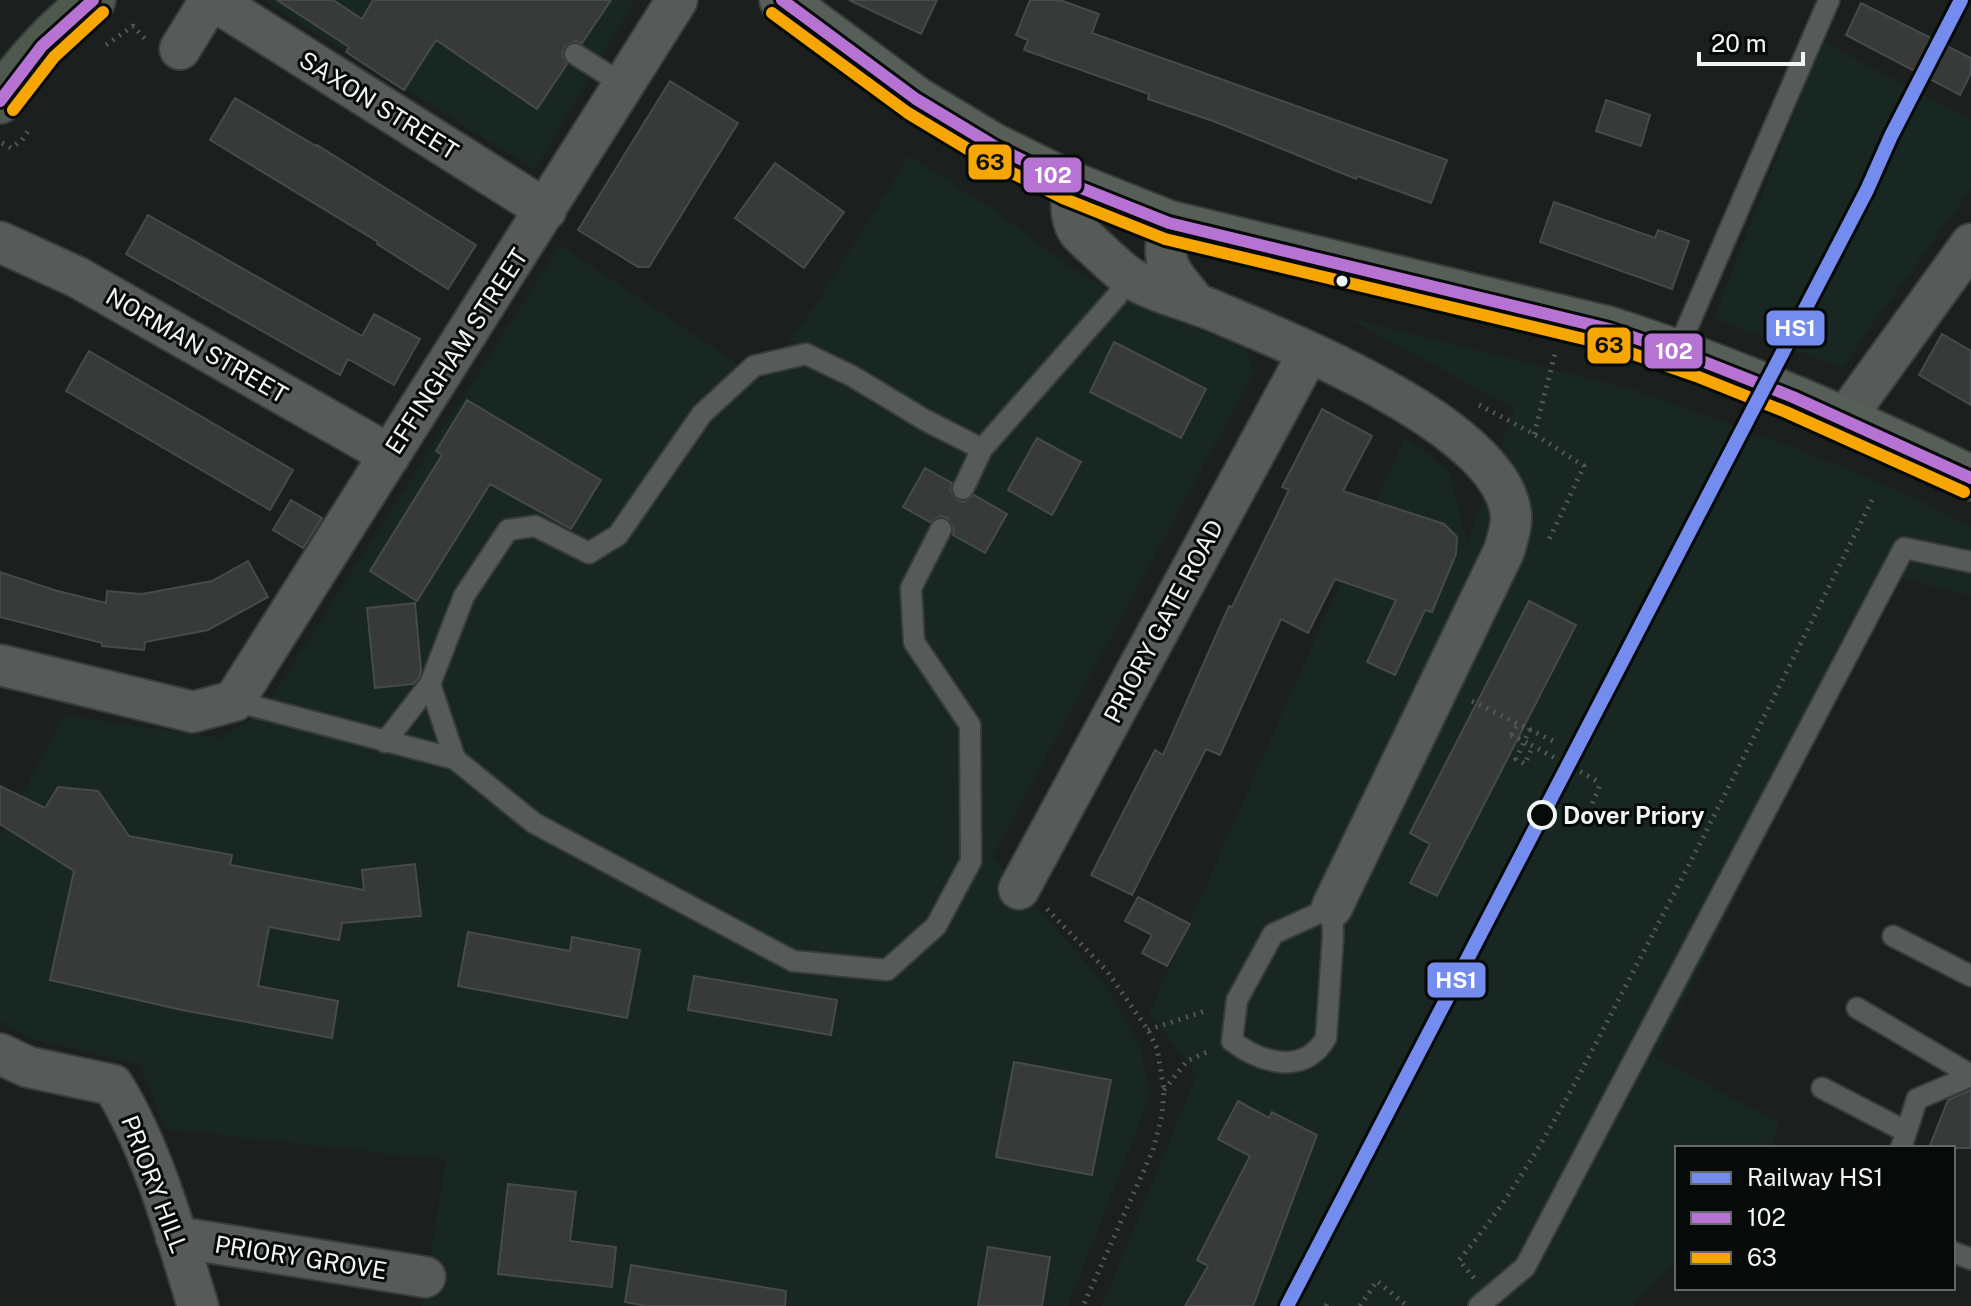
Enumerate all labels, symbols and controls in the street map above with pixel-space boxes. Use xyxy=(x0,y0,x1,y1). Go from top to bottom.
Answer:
scale bar xyxy=(1699,16,1803,66)
text: 20 m xyxy=(1711,29,1767,57)
street label: SAXON STREET xyxy=(295,45,463,165)
line badge: 63 xyxy=(967,143,1013,181)
text: 63 xyxy=(975,149,1005,175)
line badge: 102 xyxy=(1022,156,1083,194)
text: 102 xyxy=(1034,162,1072,188)
street label: EFFINGHAM STREET xyxy=(379,243,533,459)
unlabelled marker xyxy=(1334,273,1350,289)
street label: NORMAN STREET xyxy=(101,282,293,408)
line badge: HS1 xyxy=(1765,309,1826,347)
text: HS1 xyxy=(1774,315,1816,341)
line badge: 63 xyxy=(1586,326,1632,365)
text: 63 xyxy=(1594,332,1624,358)
line badge: 102 xyxy=(1643,332,1704,370)
text: 102 xyxy=(1655,338,1693,364)
street label: PRIORY GATE ROAD xyxy=(1098,515,1228,727)
marker: Dover Priory xyxy=(1528,801,1556,829)
place label: Dover Priory xyxy=(1563,801,1705,829)
line badge: HS1 xyxy=(1426,961,1487,999)
text: HS1 xyxy=(1435,967,1477,993)
street label: PRIORY HILL xyxy=(116,1111,194,1257)
legend xyxy=(1675,1146,1955,1290)
text: Railway HS1 xyxy=(1747,1163,1883,1191)
text: 102 xyxy=(1747,1203,1786,1231)
street label: PRIORY GROVE xyxy=(213,1230,389,1284)
text: 63 xyxy=(1747,1243,1777,1271)

